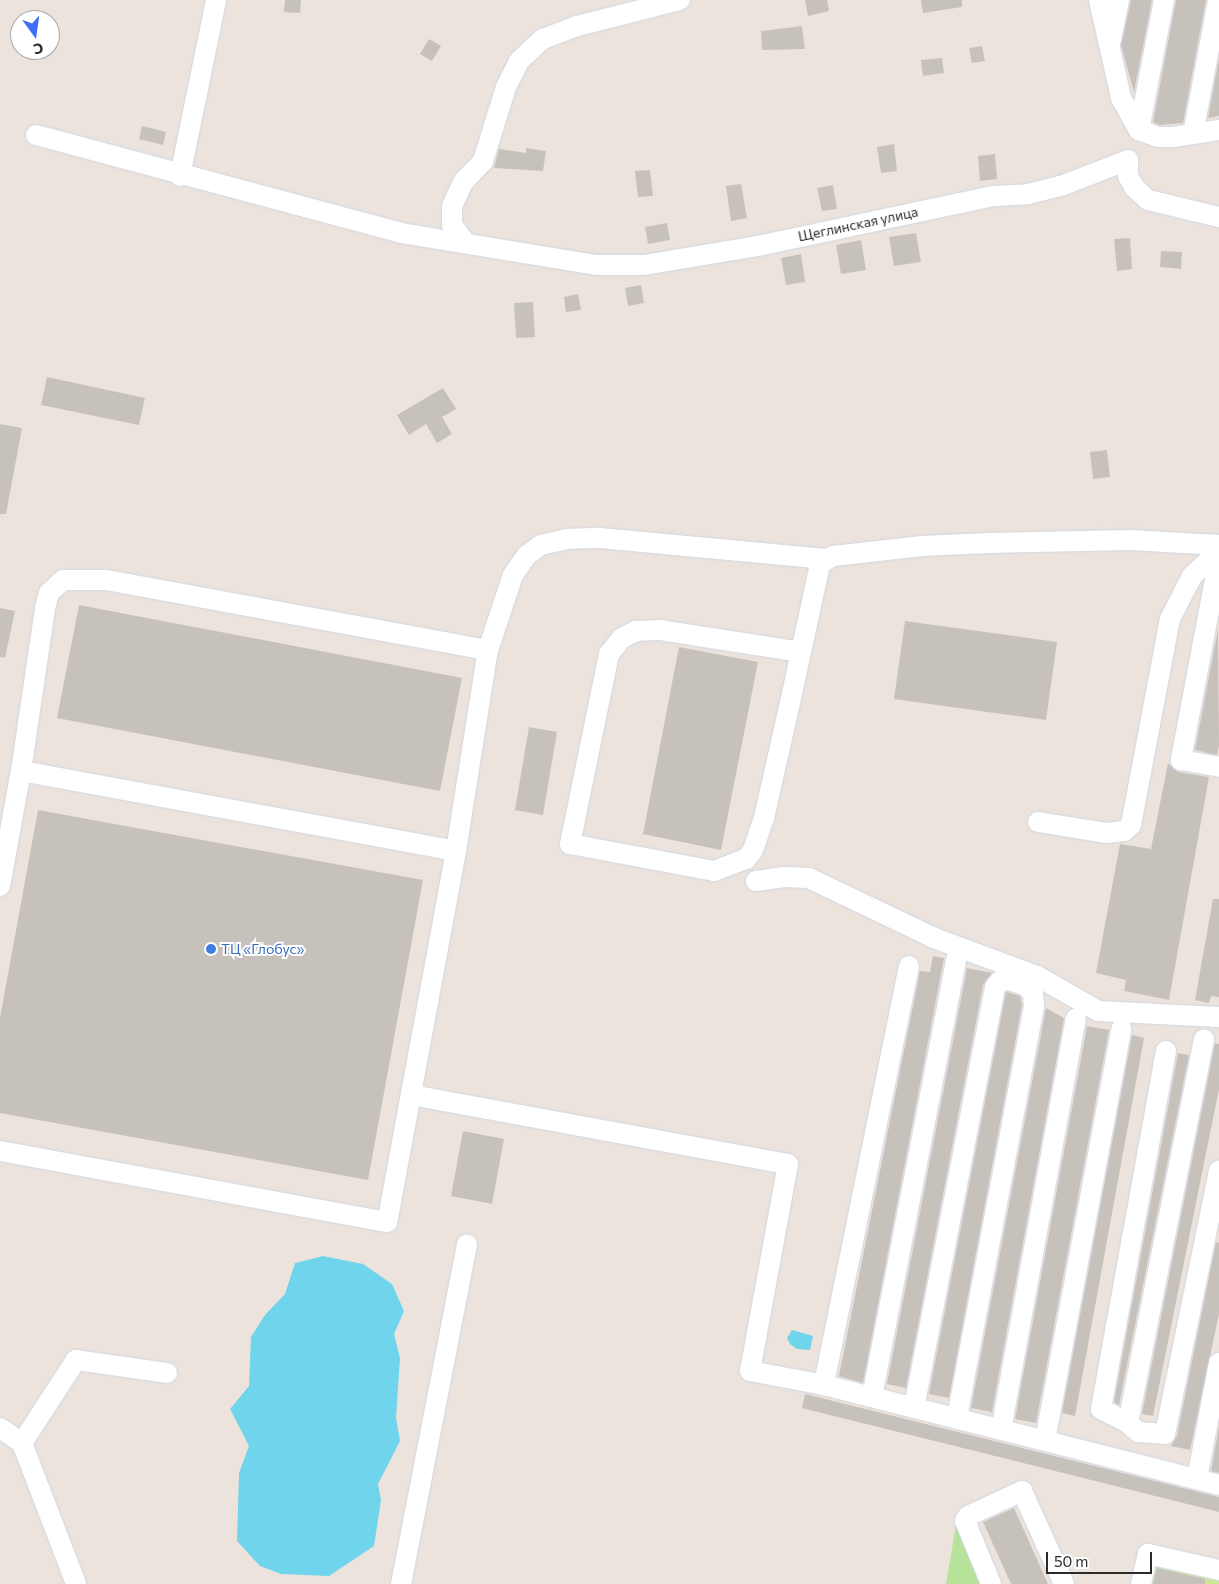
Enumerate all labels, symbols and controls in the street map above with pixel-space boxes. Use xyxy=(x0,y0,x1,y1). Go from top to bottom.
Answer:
north arrow xyxy=(10,10,60,60)
text: С xyxy=(32,40,45,58)
street label: Щеглинская улица xyxy=(796,203,920,245)
place label: ТЦ «Глобус» xyxy=(221,941,304,957)
marker: ТЦ «Глобус» xyxy=(205,943,217,955)
scale bar xyxy=(1049,1542,1155,1574)
text: 50 m xyxy=(1054,1552,1088,1570)

